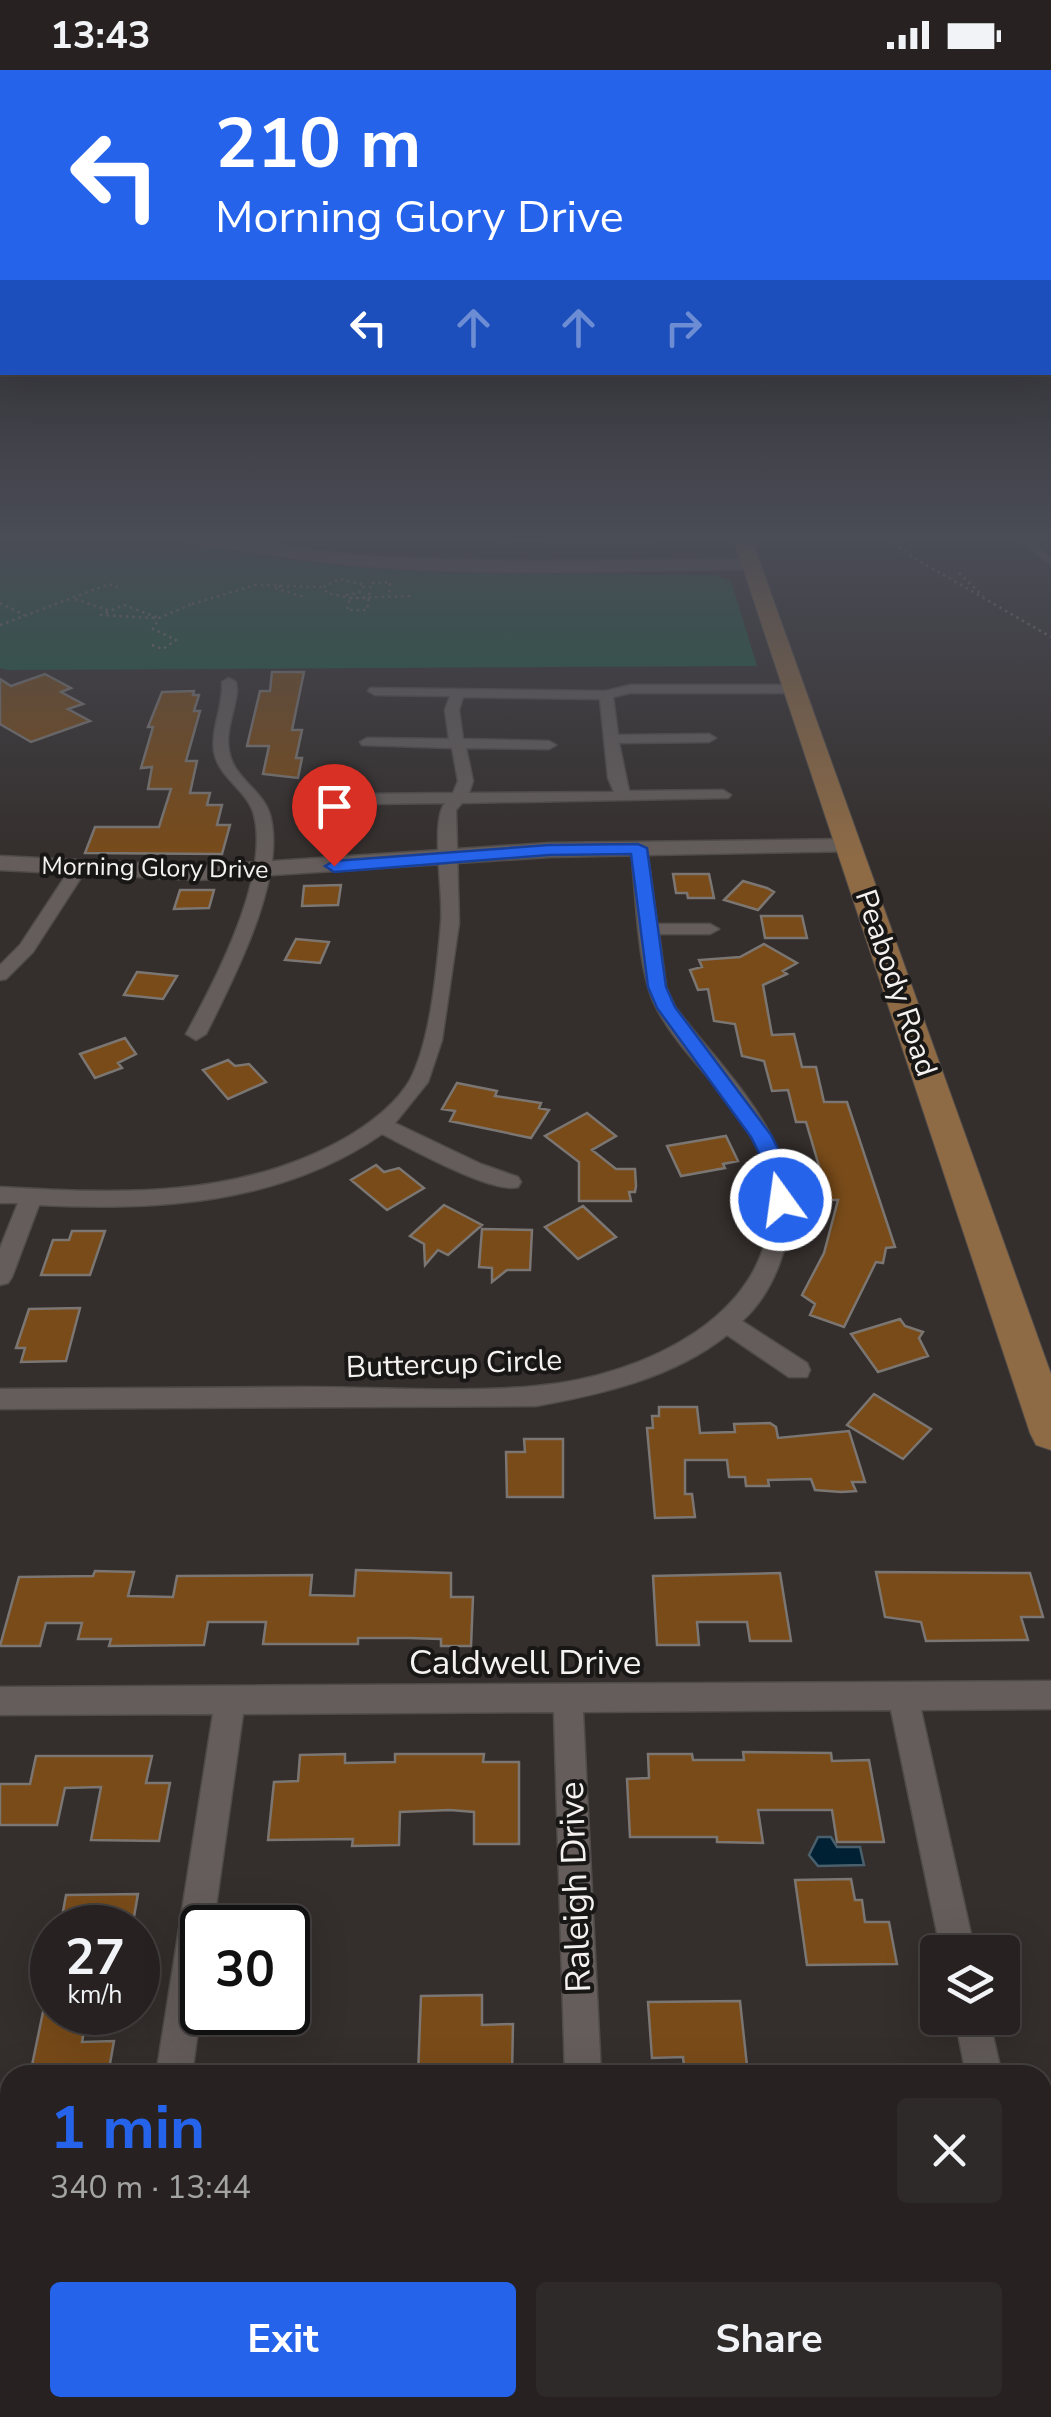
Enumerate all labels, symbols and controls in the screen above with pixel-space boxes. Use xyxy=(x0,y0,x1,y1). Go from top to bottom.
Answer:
text: 13:43 xyxy=(50,10,151,61)
text: 210 m xyxy=(215,96,421,192)
icon: left xyxy=(50,110,180,240)
text: Morning Glory Drive xyxy=(215,187,624,248)
icon: left xyxy=(341,300,396,355)
icon: ahead xyxy=(446,300,501,355)
icon: ahead xyxy=(551,300,606,355)
icon: right xyxy=(656,300,711,355)
pin xyxy=(292,764,377,867)
icon: arrive xyxy=(307,779,362,834)
street label: Morning Glory Drive xyxy=(41,849,269,887)
street label: Peabody Road xyxy=(845,884,947,1082)
position arrow xyxy=(729,1148,833,1252)
street label: Buttercup Circle xyxy=(345,1340,563,1388)
street label: Caldwell Drive xyxy=(409,1639,641,1686)
street label: Raleigh Drive xyxy=(548,1781,602,1993)
speed limit sign: 30 xyxy=(180,1905,310,2035)
text: 27 xyxy=(65,1923,125,1992)
map controls xyxy=(920,1935,1020,2035)
button: layers xyxy=(920,1935,1020,2035)
text: km/h xyxy=(67,1978,123,2012)
text: 1 min xyxy=(50,2087,205,2169)
button: close xyxy=(897,2098,1002,2203)
text: 340 m · 13:44 xyxy=(50,2166,251,2209)
button: Exit xyxy=(50,2282,516,2397)
button: Share xyxy=(536,2282,1002,2397)

